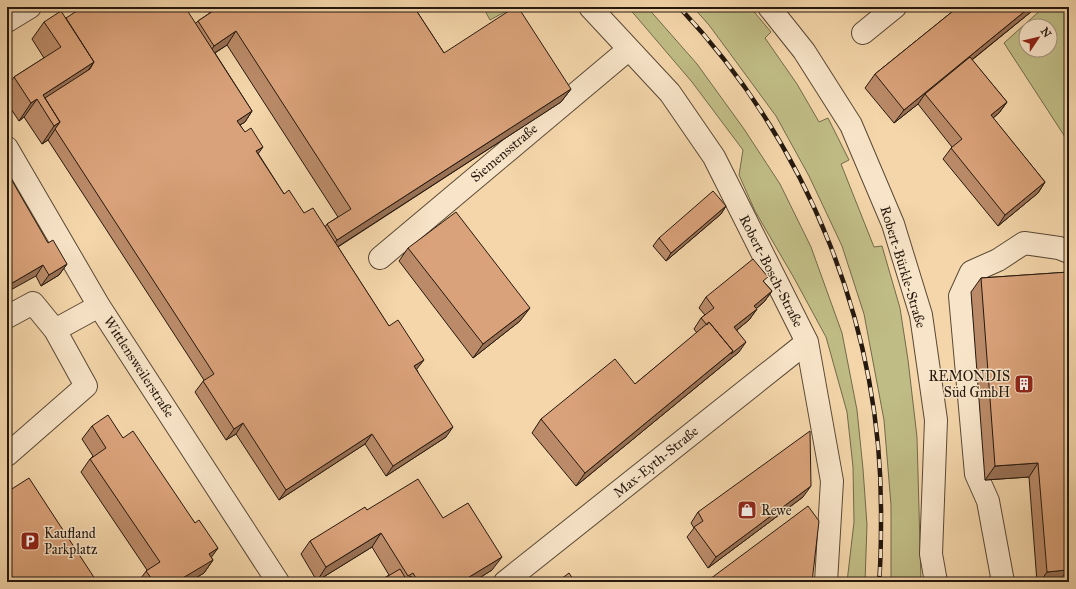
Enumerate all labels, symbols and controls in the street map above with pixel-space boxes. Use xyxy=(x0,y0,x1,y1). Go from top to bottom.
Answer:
north arrow xyxy=(1018,18,1058,58)
text: N xyxy=(1038,25,1054,41)
street label: Siemensstraße xyxy=(467,120,541,186)
street label: Robert-Bürkle-Straße xyxy=(876,204,930,330)
street label: Robert-Bosch-Straße xyxy=(735,212,807,330)
street label: Wittlensweilerstraße xyxy=(100,313,178,421)
place label: REMONDIS Süd GmbH xyxy=(929,368,1010,401)
building icon: REMONDIS Süd GmbH xyxy=(1013,373,1035,395)
street label: Max-Eyth-Straße xyxy=(610,422,702,501)
shop icon: Rewe xyxy=(736,499,758,521)
place label: Rewe xyxy=(761,502,792,519)
place label: Kaufland Parkplatz xyxy=(44,525,98,558)
parking icon: Kaufland Parkplatz xyxy=(19,530,41,552)

